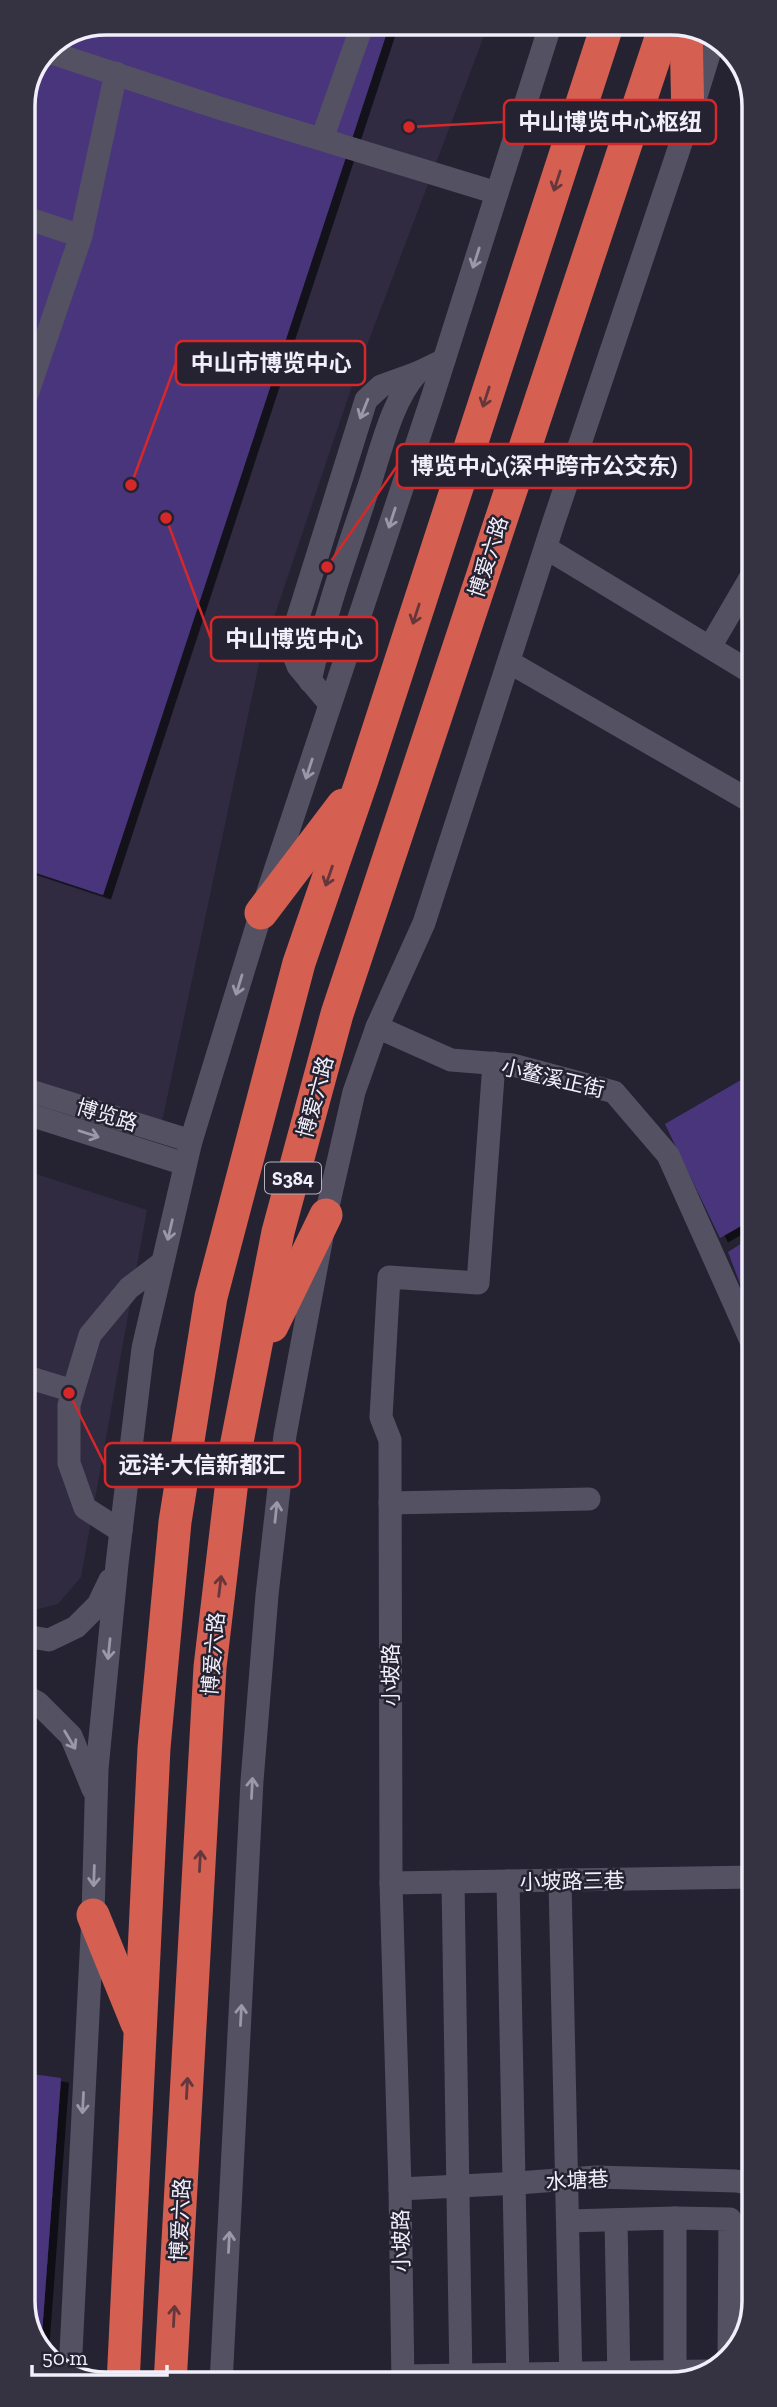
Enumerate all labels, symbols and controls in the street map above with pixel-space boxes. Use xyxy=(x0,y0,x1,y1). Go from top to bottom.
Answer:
callout: 中山博览中心枢纽 xyxy=(504,100,716,144)
text: 中山博览中心枢纽 xyxy=(518,108,702,136)
one-way arrow xyxy=(550,170,563,192)
one-way arrow xyxy=(469,247,482,269)
callout: 中山市博览中心 xyxy=(176,341,365,385)
text: 中山市博览中心 xyxy=(191,349,352,377)
one-way arrow xyxy=(479,386,492,408)
one-way arrow xyxy=(356,398,369,420)
callout: 博览中心(深中跨市公交东) xyxy=(397,444,691,488)
text: 博览中心(深中跨市公交东) xyxy=(411,452,677,480)
one-way arrow xyxy=(385,506,397,528)
street label: 博爱六路 xyxy=(463,513,513,601)
one-way arrow xyxy=(409,602,421,624)
callout: 中山博览中心 xyxy=(211,617,377,661)
text: 中山博览中心 xyxy=(225,625,363,653)
one-way arrow xyxy=(302,757,314,779)
one-way arrow xyxy=(322,865,335,887)
one-way arrow xyxy=(231,974,244,996)
street label: 博爱六路 xyxy=(292,1053,338,1141)
street label: 小鳌溪正街 xyxy=(499,1054,607,1102)
street label: 博览路 xyxy=(73,1094,141,1136)
one-way arrow xyxy=(78,1128,100,1141)
road number: S384 xyxy=(265,1162,321,1194)
one-way arrow xyxy=(162,1218,176,1241)
callout: 远洋·大信新都汇 xyxy=(105,1443,300,1487)
text: 远洋·大信新都汇 xyxy=(119,1451,285,1479)
one-way arrow xyxy=(270,1501,283,1524)
one-way arrow xyxy=(214,1575,227,1597)
street label: 博爱六路 xyxy=(197,1611,229,1697)
one-way arrow xyxy=(102,1637,115,1660)
street label: 小坡路 xyxy=(378,1644,403,1707)
one-way arrow xyxy=(63,1729,77,1749)
one-way arrow xyxy=(246,1776,259,1799)
one-way arrow xyxy=(193,1850,206,1873)
one-way arrow xyxy=(87,1864,101,1887)
street label: 小坡路三巷 xyxy=(519,1868,625,1894)
one-way arrow xyxy=(234,2004,247,2027)
one-way arrow xyxy=(181,2078,194,2100)
one-way arrow xyxy=(77,2091,90,2114)
street label: 水塘巷 xyxy=(545,2166,609,2194)
street label: 博爱六路 xyxy=(165,2177,195,2263)
street label: 小坡路 xyxy=(388,2209,414,2273)
one-way arrow xyxy=(222,2231,235,2254)
one-way arrow xyxy=(168,2304,181,2327)
scale bar xyxy=(32,2334,166,2378)
text: 50 m xyxy=(42,2345,88,2370)

